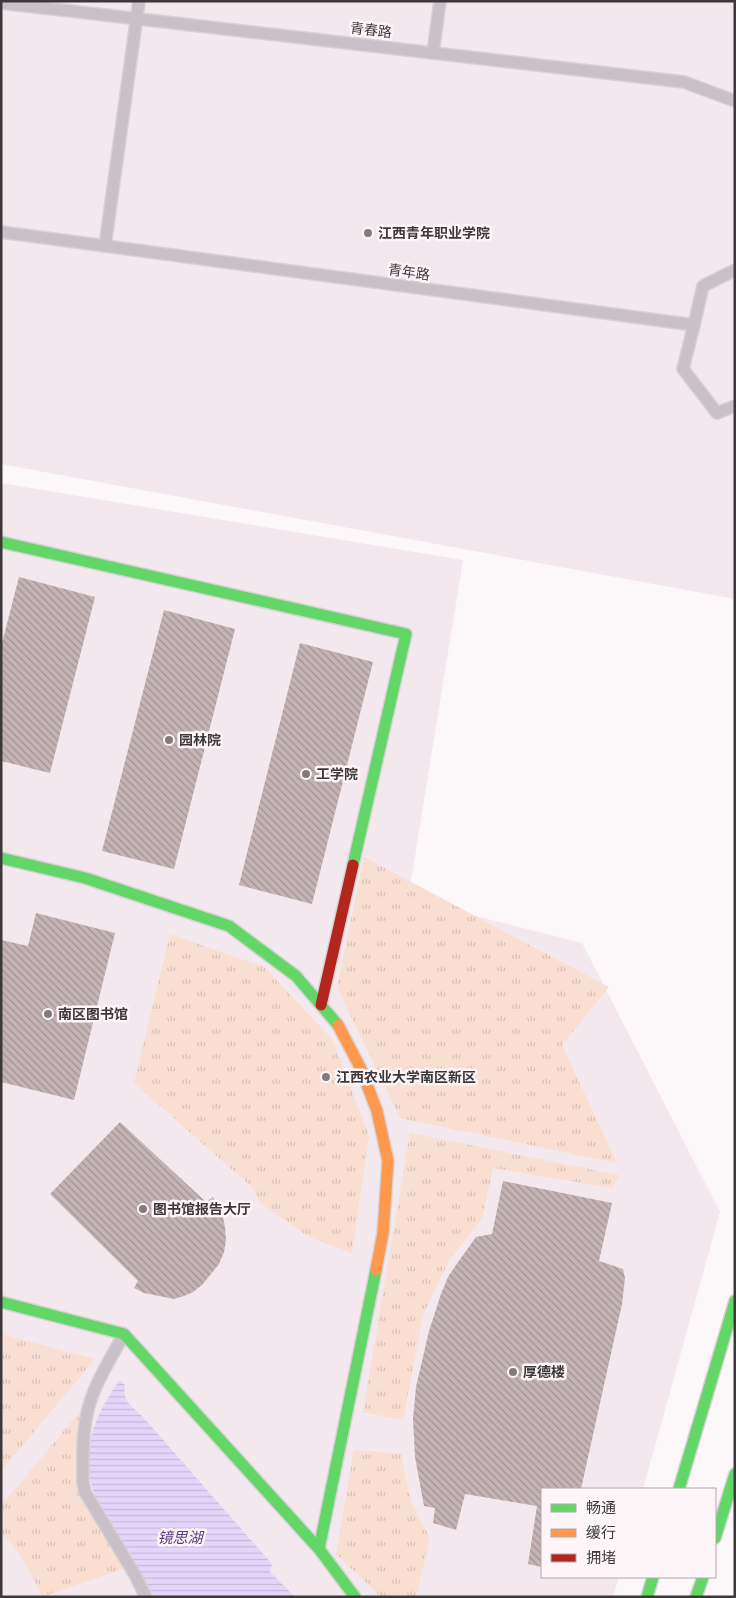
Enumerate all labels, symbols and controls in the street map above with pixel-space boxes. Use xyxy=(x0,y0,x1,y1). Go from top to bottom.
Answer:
street label: 青春路 xyxy=(349,18,393,41)
place label: 江西青年职业学院 xyxy=(378,223,490,242)
marker: 江西青年职业学院 xyxy=(362,227,374,239)
street label: 青年路 xyxy=(387,259,431,284)
place label: 园林院 xyxy=(179,730,221,749)
marker: 园林院 xyxy=(163,734,175,746)
place label: 工学院 xyxy=(316,764,358,783)
marker: 工学院 xyxy=(300,768,312,780)
place label: 南区图书馆 xyxy=(58,1004,128,1023)
marker: 南区图书馆 xyxy=(42,1008,54,1020)
place label: 江西农业大学南区新区 xyxy=(336,1067,476,1086)
marker: 江西农业大学南区新区 xyxy=(320,1071,332,1083)
place label: 图书馆报告大厅 xyxy=(153,1199,251,1218)
marker: 图书馆报告大厅 xyxy=(137,1203,149,1215)
place label: 厚德楼 xyxy=(523,1362,565,1381)
marker: 厚德楼 xyxy=(507,1366,519,1378)
legend xyxy=(541,1488,716,1578)
text: 畅通 xyxy=(586,1497,616,1517)
text: 缓行 xyxy=(586,1522,616,1542)
water label: 镜思湖 xyxy=(157,1527,204,1547)
text: 拥堵 xyxy=(586,1547,616,1567)

